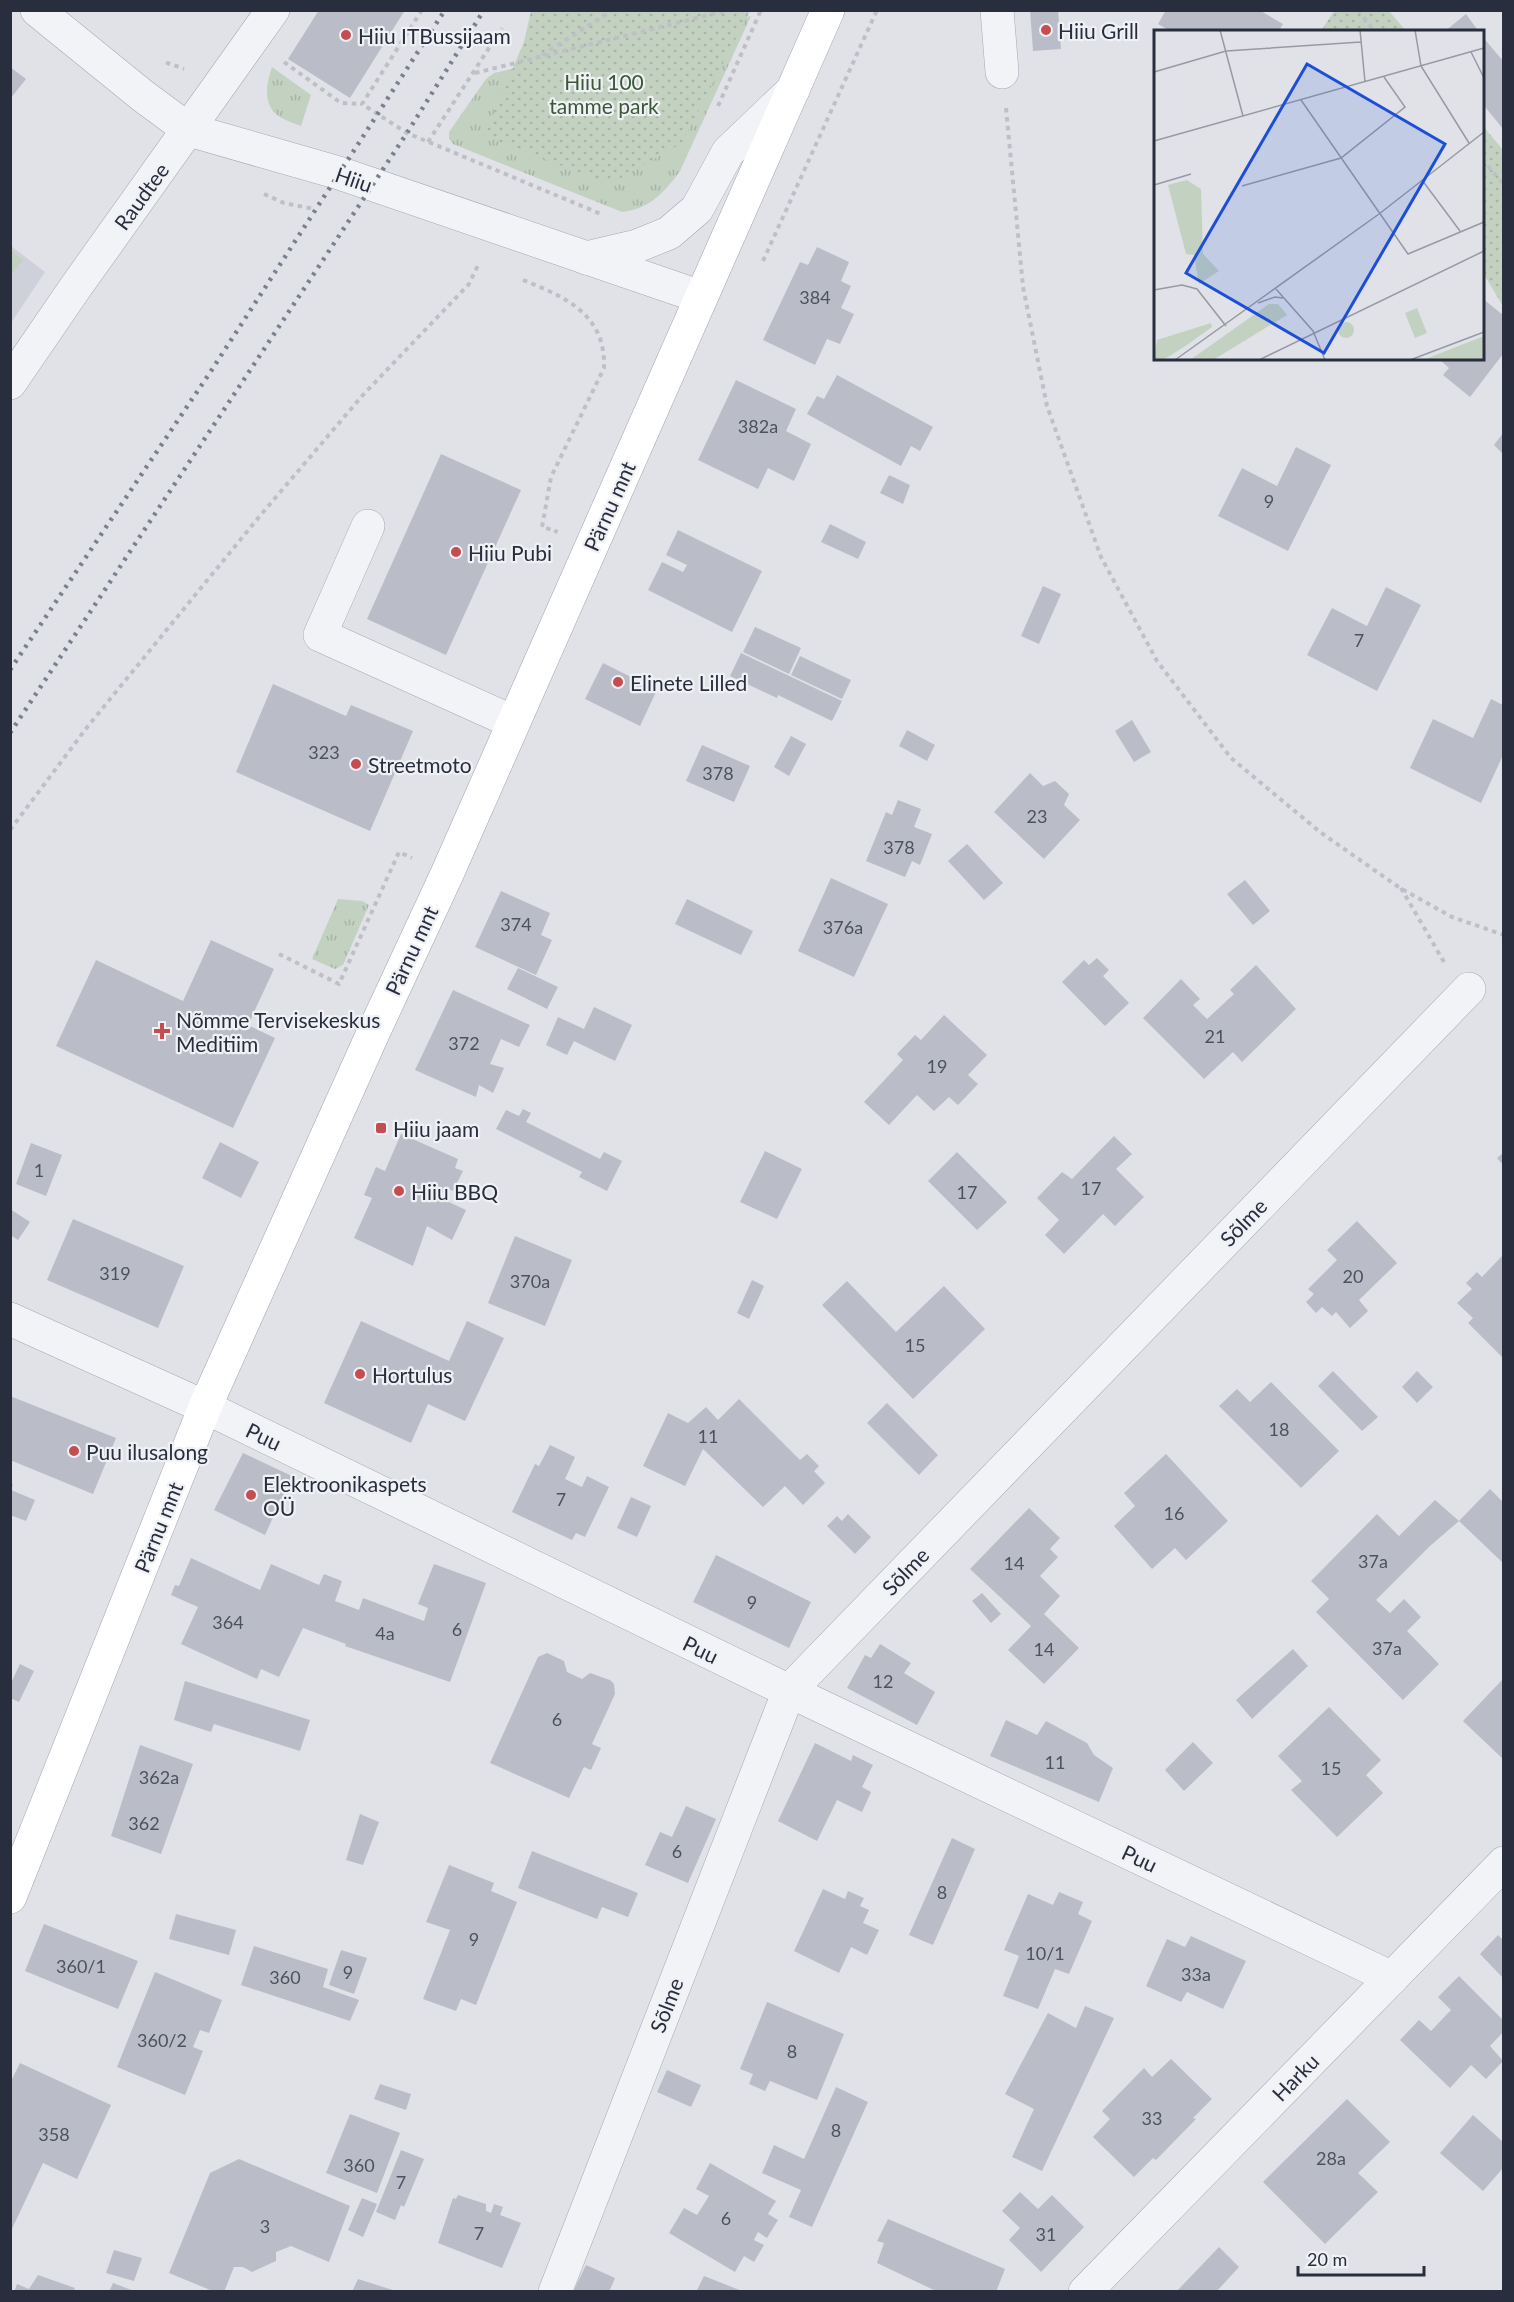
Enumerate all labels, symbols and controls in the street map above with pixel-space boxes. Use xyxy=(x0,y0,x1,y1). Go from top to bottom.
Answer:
place label: Hiiu Grill xyxy=(1058,18,1139,43)
place label: Hiiu ITBussijaam xyxy=(358,23,511,48)
marker: Hiiu Grill xyxy=(1039,23,1053,37)
marker: Hiiu ITBussijaam xyxy=(339,28,353,42)
inset map xyxy=(1154,30,1484,360)
park label: Hiiu 100 tamme park xyxy=(549,69,659,118)
street label: Raudtee xyxy=(108,158,174,234)
street label: Hiiu xyxy=(332,161,376,197)
house number: 384 xyxy=(799,286,831,308)
house number: 382a xyxy=(738,415,778,437)
street label: Pärnu mnt xyxy=(578,457,640,555)
house number: 9 xyxy=(1264,490,1274,512)
place label: Hiiu Pubi xyxy=(468,540,552,565)
marker: Hiiu Pubi xyxy=(449,545,463,559)
house number: 7 xyxy=(1354,629,1364,651)
place label: Elinete Lilled xyxy=(630,670,747,695)
marker: Elinete Lilled xyxy=(611,675,625,689)
house number: 323 xyxy=(308,741,340,763)
place label: Streetmoto xyxy=(368,752,472,777)
marker: Streetmoto xyxy=(349,757,363,771)
house number: 378 xyxy=(702,762,734,784)
house number: 23 xyxy=(1027,805,1047,827)
house number: 378 xyxy=(883,836,915,858)
street label: Pärnu mnt xyxy=(379,901,443,999)
house number: 374 xyxy=(500,913,532,935)
house number: 376a xyxy=(823,916,863,938)
place label: Nõmme Tervisekeskus Meditiim xyxy=(176,1007,380,1056)
marker: Nõmme Tervisekeskus Meditiim xyxy=(153,1022,171,1040)
house number: 21 xyxy=(1205,1025,1225,1047)
house number: 372 xyxy=(448,1032,480,1054)
house number: 19 xyxy=(927,1055,947,1077)
place label: Hiiu jaam xyxy=(393,1116,479,1141)
marker: Hiiu jaam xyxy=(374,1121,388,1135)
house number: 1 xyxy=(34,1159,44,1181)
house number: 17 xyxy=(1081,1177,1101,1199)
place label: Hiiu BBQ xyxy=(411,1179,498,1204)
house number: 17 xyxy=(957,1181,977,1203)
marker: Hiiu BBQ xyxy=(392,1184,406,1198)
street label: Sõlme xyxy=(1214,1193,1272,1251)
house number: 319 xyxy=(99,1262,131,1284)
house number: 20 xyxy=(1343,1265,1363,1287)
house number: 370a xyxy=(510,1270,550,1292)
house number: 15 xyxy=(905,1334,925,1356)
place label: Hortulus xyxy=(372,1362,452,1387)
marker: Hortulus xyxy=(353,1367,367,1381)
street label: Puu xyxy=(242,1417,286,1455)
house number: 18 xyxy=(1269,1418,1289,1440)
house number: 11 xyxy=(698,1425,718,1447)
place label: Puu ilusalong xyxy=(86,1439,208,1464)
marker: Puu ilusalong xyxy=(67,1444,81,1458)
place label: Elektroonikaspets OÜ xyxy=(263,1471,427,1520)
street label: Pärnu mnt xyxy=(129,1478,188,1576)
marker: Elektroonikaspets OÜ xyxy=(244,1488,258,1502)
house number: 7 xyxy=(556,1488,566,1510)
house number: 16 xyxy=(1164,1502,1184,1524)
street label: Sõlme xyxy=(876,1542,934,1600)
house number: 37a xyxy=(1358,1550,1388,1572)
house number: 14 xyxy=(1004,1552,1024,1574)
house number: 9 xyxy=(747,1591,757,1613)
house number: 364 xyxy=(212,1611,244,1633)
house number: 6 xyxy=(452,1618,462,1640)
house number: 4a xyxy=(375,1622,395,1644)
street label: Puu xyxy=(679,1630,723,1668)
house number: 37a xyxy=(1372,1637,1402,1659)
house number: 14 xyxy=(1034,1638,1054,1660)
house number: 12 xyxy=(873,1670,893,1692)
house number: 6 xyxy=(552,1708,562,1730)
house number: 11 xyxy=(1045,1751,1065,1773)
house number: 15 xyxy=(1321,1757,1341,1779)
house number: 362a xyxy=(139,1766,179,1788)
house number: 362 xyxy=(128,1812,160,1834)
street label: Puu xyxy=(1118,1839,1162,1877)
house number: 6 xyxy=(672,1840,682,1862)
house number: 8 xyxy=(937,1881,947,1903)
house number: 9 xyxy=(469,1928,479,1950)
house number: 10/1 xyxy=(1025,1942,1065,1964)
house number: 360/1 xyxy=(56,1955,106,1977)
house number: 9 xyxy=(343,1961,353,1983)
house number: 33a xyxy=(1181,1963,1211,1985)
house number: 360 xyxy=(269,1966,301,1988)
street label: Sõlme xyxy=(644,1974,688,2036)
house number: 360/2 xyxy=(137,2029,187,2051)
house number: 8 xyxy=(787,2040,797,2062)
street label: Harku xyxy=(1266,2048,1324,2106)
house number: 33 xyxy=(1142,2107,1162,2129)
house number: 8 xyxy=(831,2119,841,2141)
house number: 358 xyxy=(38,2123,70,2145)
house number: 28a xyxy=(1316,2147,1346,2169)
house number: 360 xyxy=(343,2154,375,2176)
house number: 7 xyxy=(396,2171,406,2193)
house number: 6 xyxy=(721,2207,731,2229)
house number: 3 xyxy=(260,2215,270,2237)
house number: 7 xyxy=(474,2222,484,2244)
house number: 31 xyxy=(1036,2223,1056,2245)
scale bar xyxy=(1298,2239,1424,2277)
text: 20 m xyxy=(1307,2248,1347,2270)

